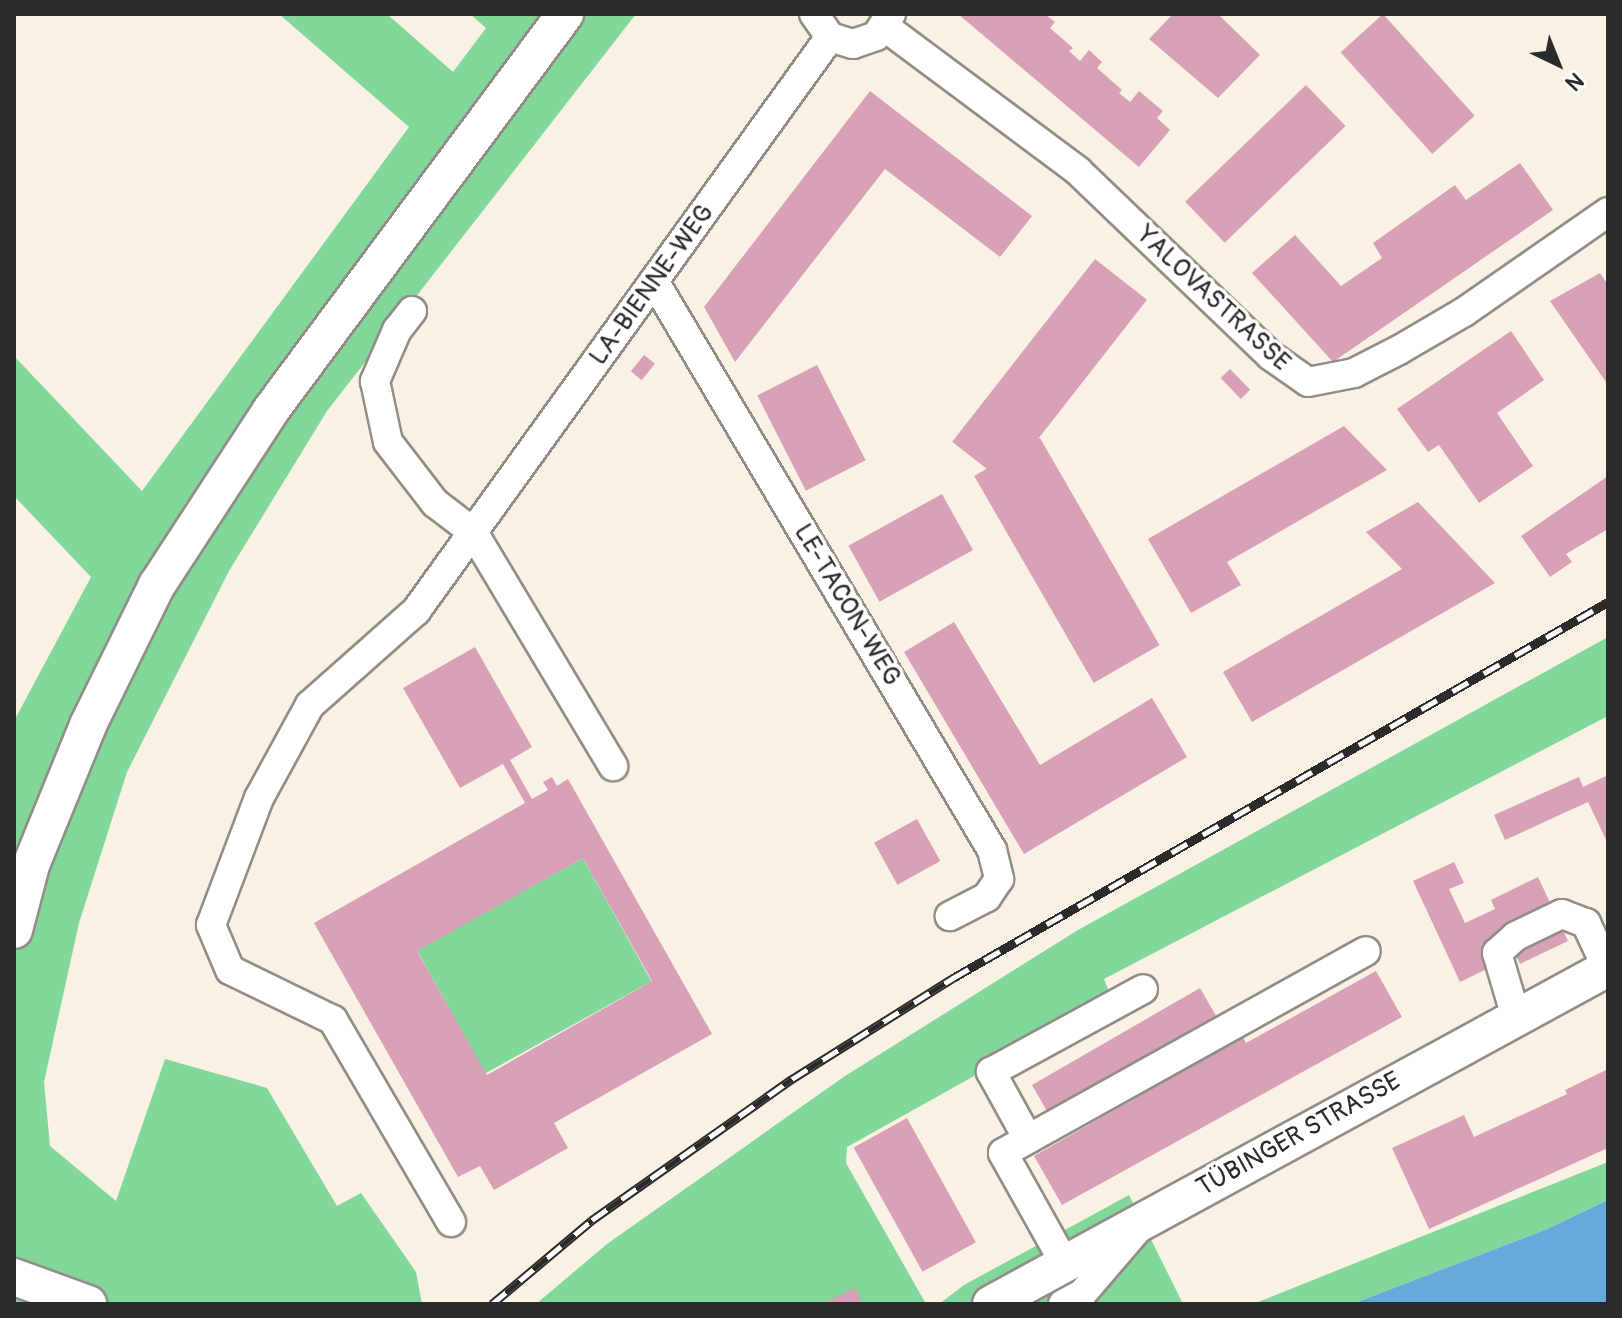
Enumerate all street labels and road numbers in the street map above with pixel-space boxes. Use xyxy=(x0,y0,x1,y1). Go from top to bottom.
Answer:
street label: LA-BIENNE-WEG xyxy=(583,198,721,372)
street label: YALOVASTRASSE xyxy=(1130,220,1296,378)
street label: LE-TACON-WEG xyxy=(787,519,907,691)
street label: TÜBINGER STRASSE xyxy=(1191,1066,1407,1204)

